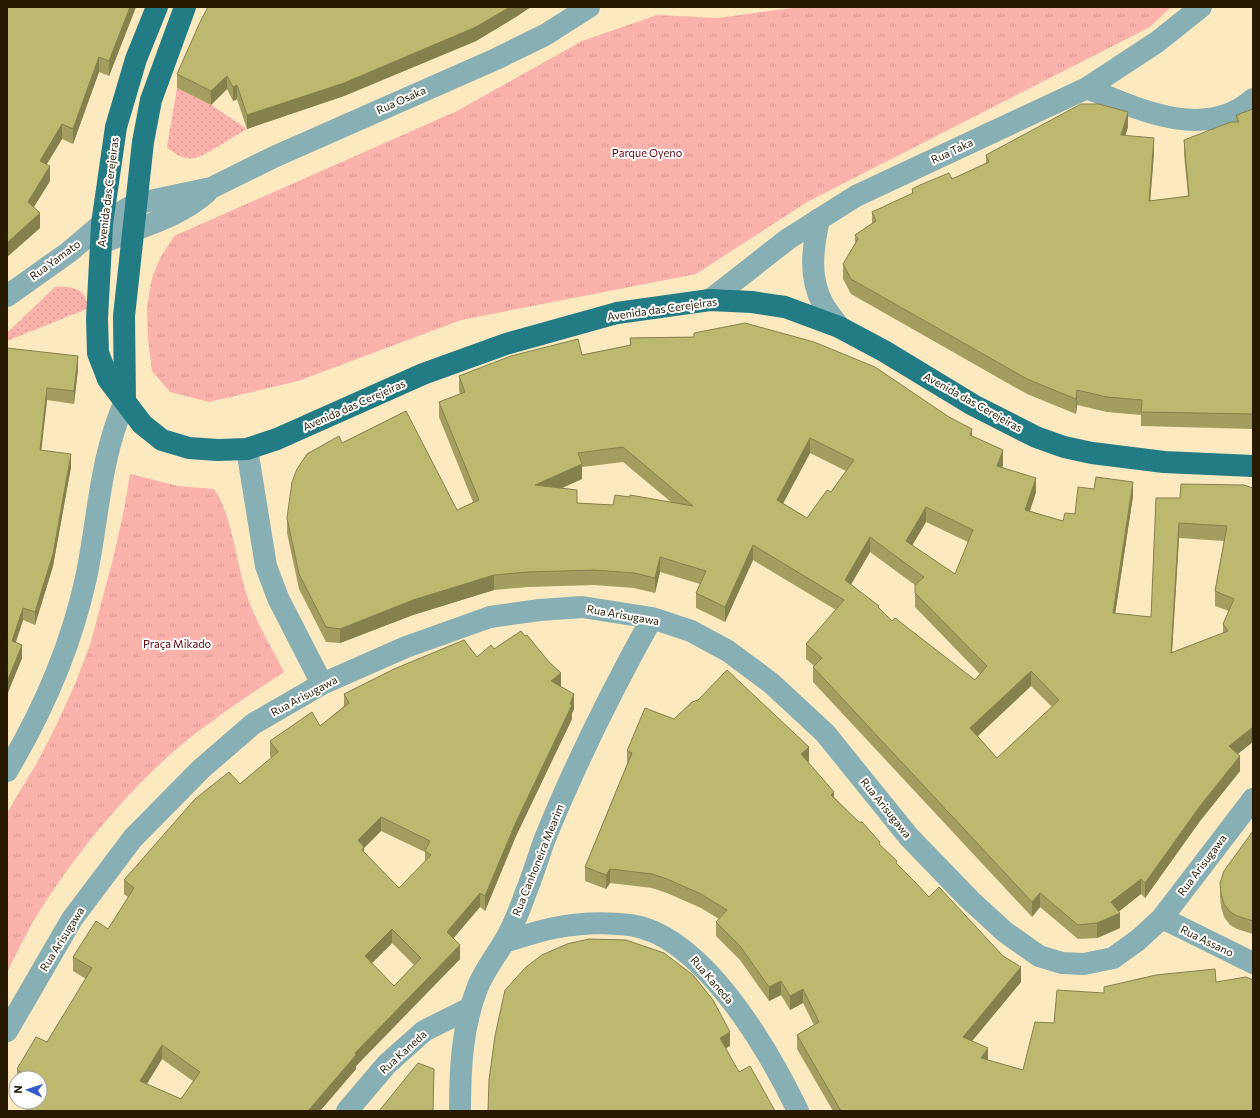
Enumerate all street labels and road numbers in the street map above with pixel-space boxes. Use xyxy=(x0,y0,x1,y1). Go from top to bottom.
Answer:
street label: Rua Osaka xyxy=(374,83,428,116)
street label: Rua Taka xyxy=(929,135,975,166)
street label: Avenida das Cerejeiras xyxy=(94,136,121,248)
street label: Rua Yamato xyxy=(27,237,83,282)
street label: Avenida das Cerejeiras xyxy=(606,294,718,323)
street label: Avenida das Cerejeiras xyxy=(922,369,1025,434)
street label: Avenida das Cerejeiras xyxy=(301,376,407,433)
street label: Rua Arisugawa xyxy=(586,602,660,627)
street label: Rua Arisugawa xyxy=(268,673,339,718)
street label: Rua Arisugawa xyxy=(858,775,914,840)
street label: Rua Canhoneira Mearim xyxy=(509,802,566,918)
street label: Rua Arisugawa xyxy=(1174,832,1229,898)
street label: Rua Arisugawa xyxy=(37,904,86,973)
street label: Rua Assano xyxy=(1179,922,1236,959)
street label: Rua Kaneda xyxy=(688,953,737,1006)
street label: Rua Kaneda xyxy=(377,1027,429,1076)

